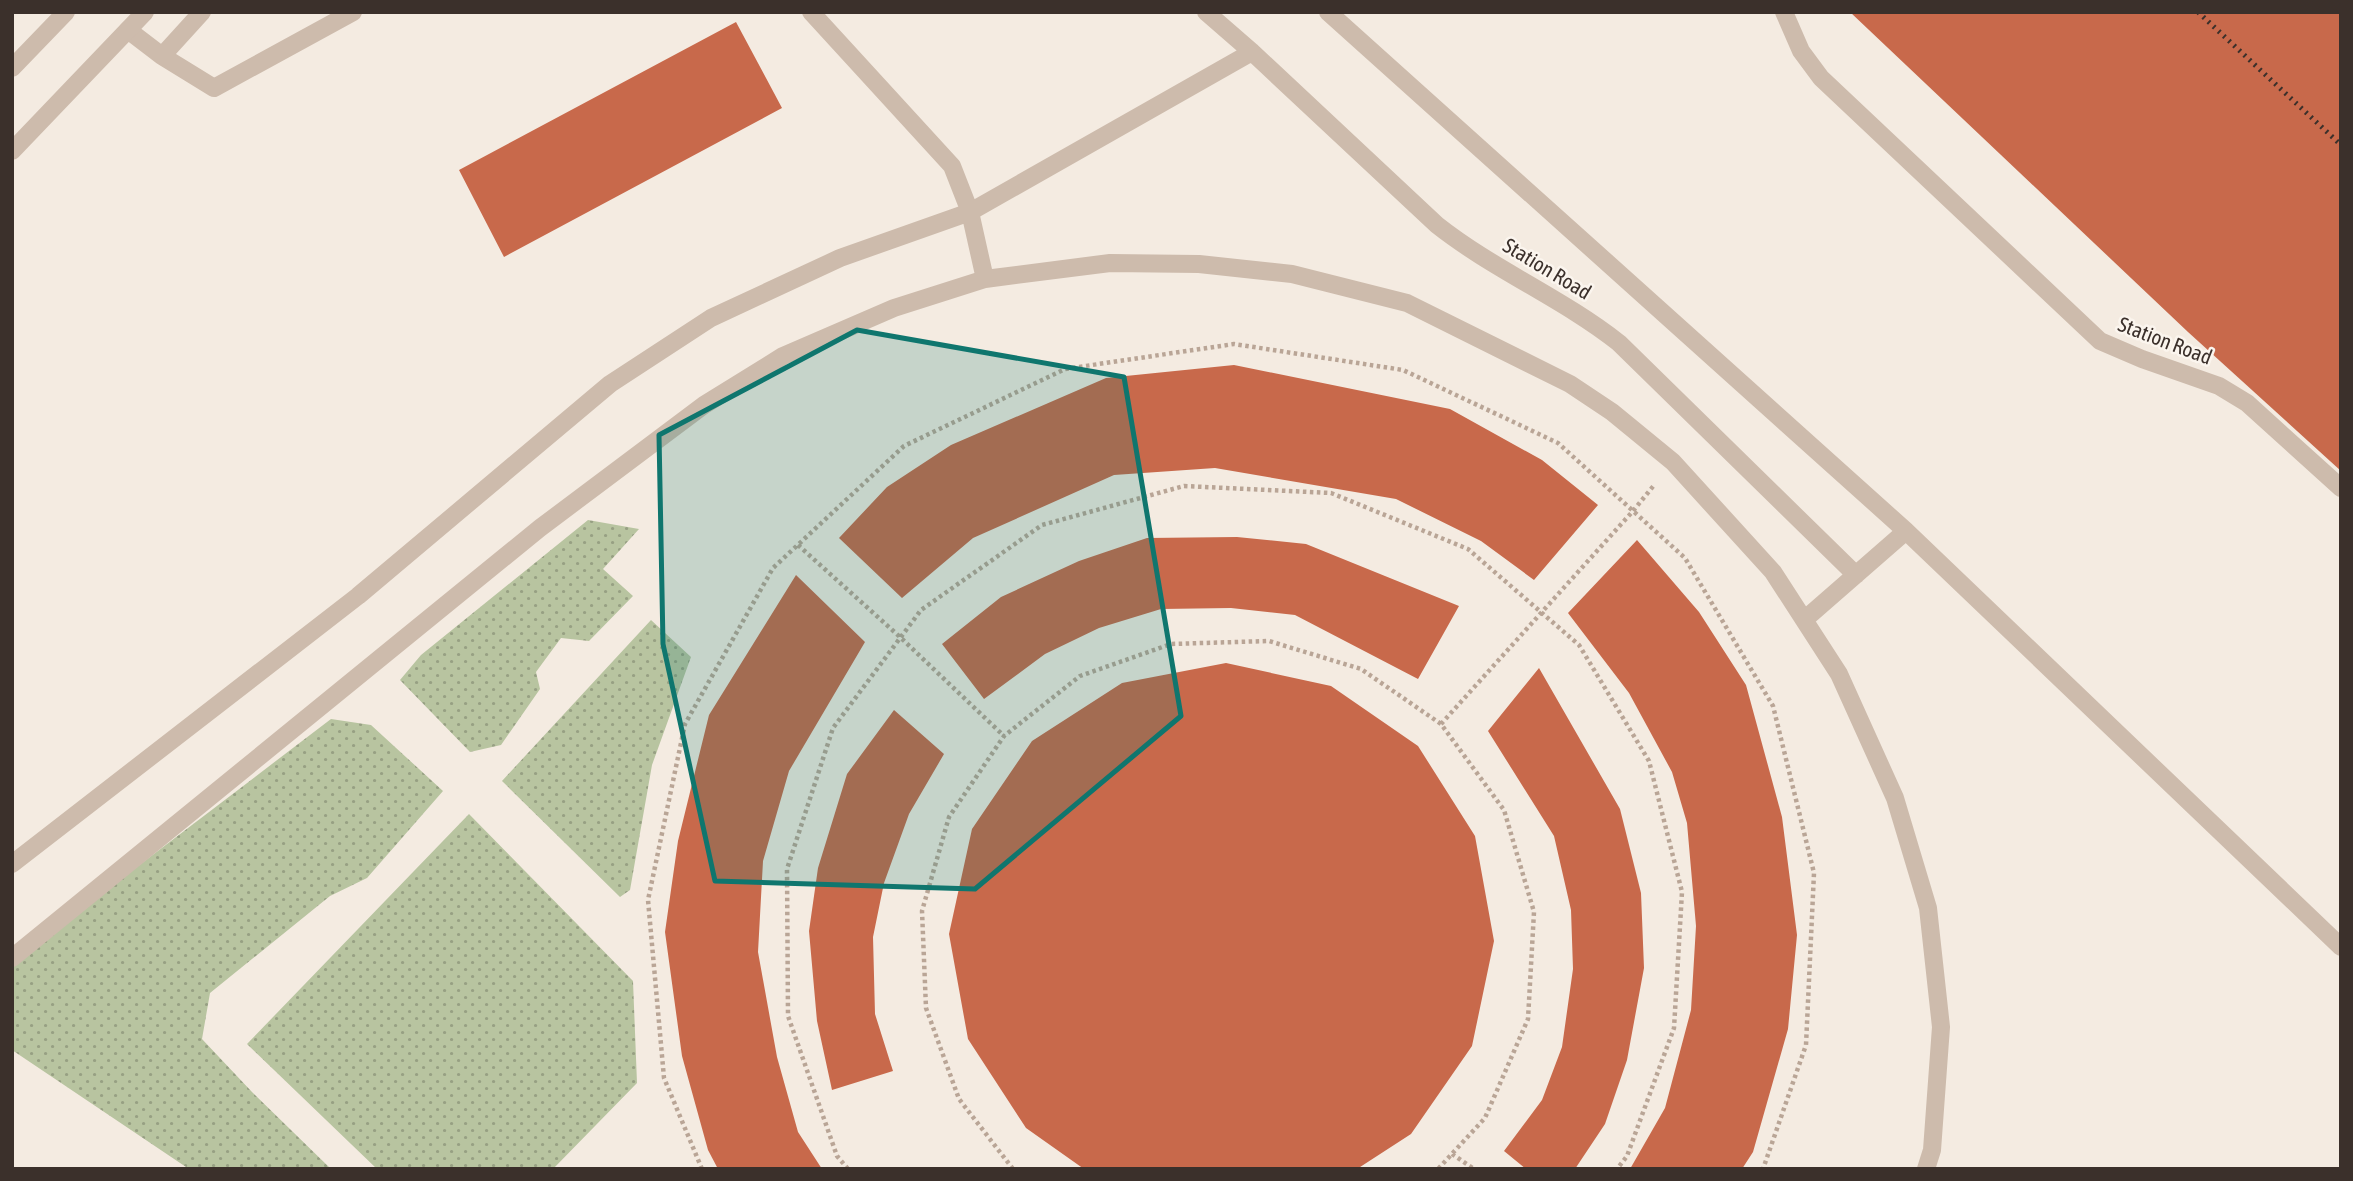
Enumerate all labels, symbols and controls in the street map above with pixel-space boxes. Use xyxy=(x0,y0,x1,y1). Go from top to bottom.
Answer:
street label: Station Road xyxy=(1499,232,1596,304)
street label: Station Road xyxy=(2115,311,2216,369)

